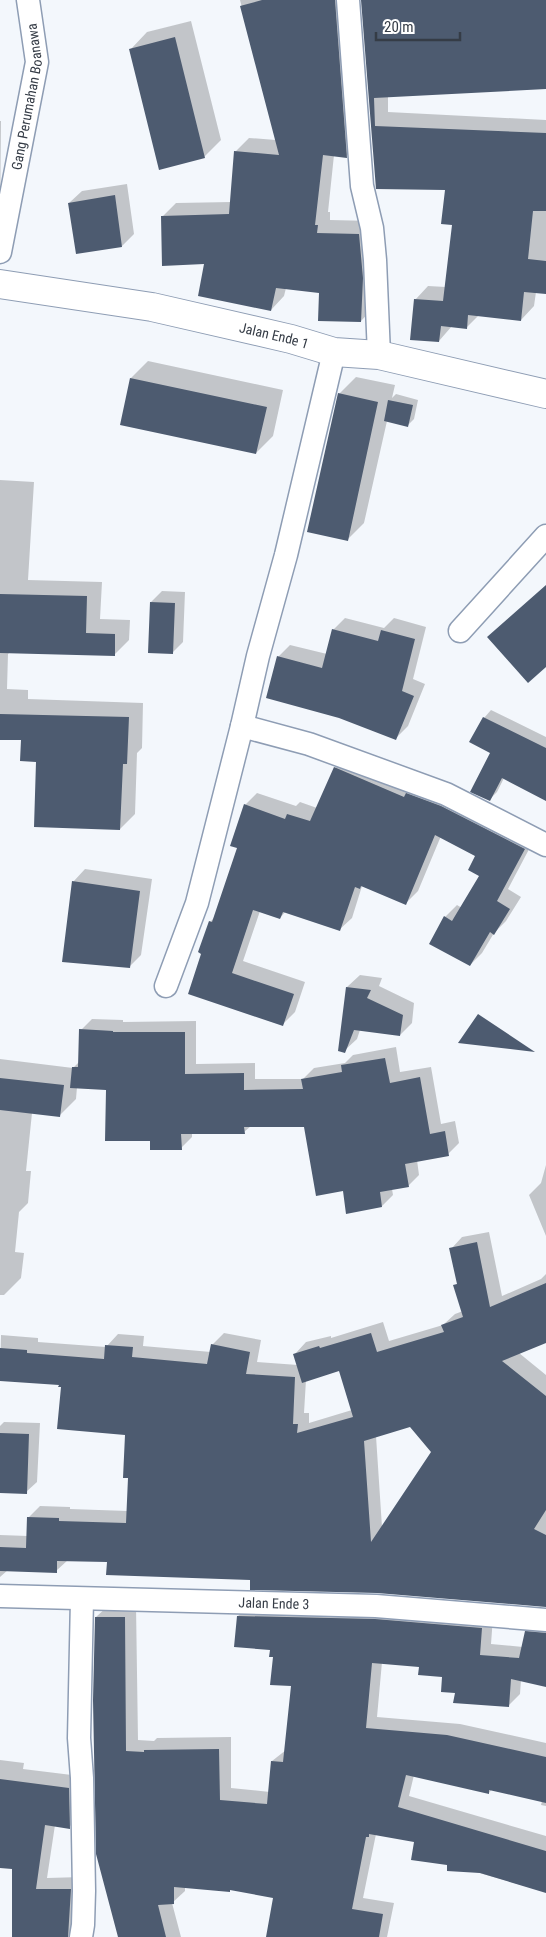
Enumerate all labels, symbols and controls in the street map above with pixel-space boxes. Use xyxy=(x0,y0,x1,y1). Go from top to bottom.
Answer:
scale bar xyxy=(376,10,460,42)
text: 20 m xyxy=(384,18,414,36)
street label: Gang Perumahan Boanawa xyxy=(8,22,45,171)
street label: Jalan Ende 1 xyxy=(238,319,311,352)
street label: Jalan Ende 3 xyxy=(238,1594,310,1612)

